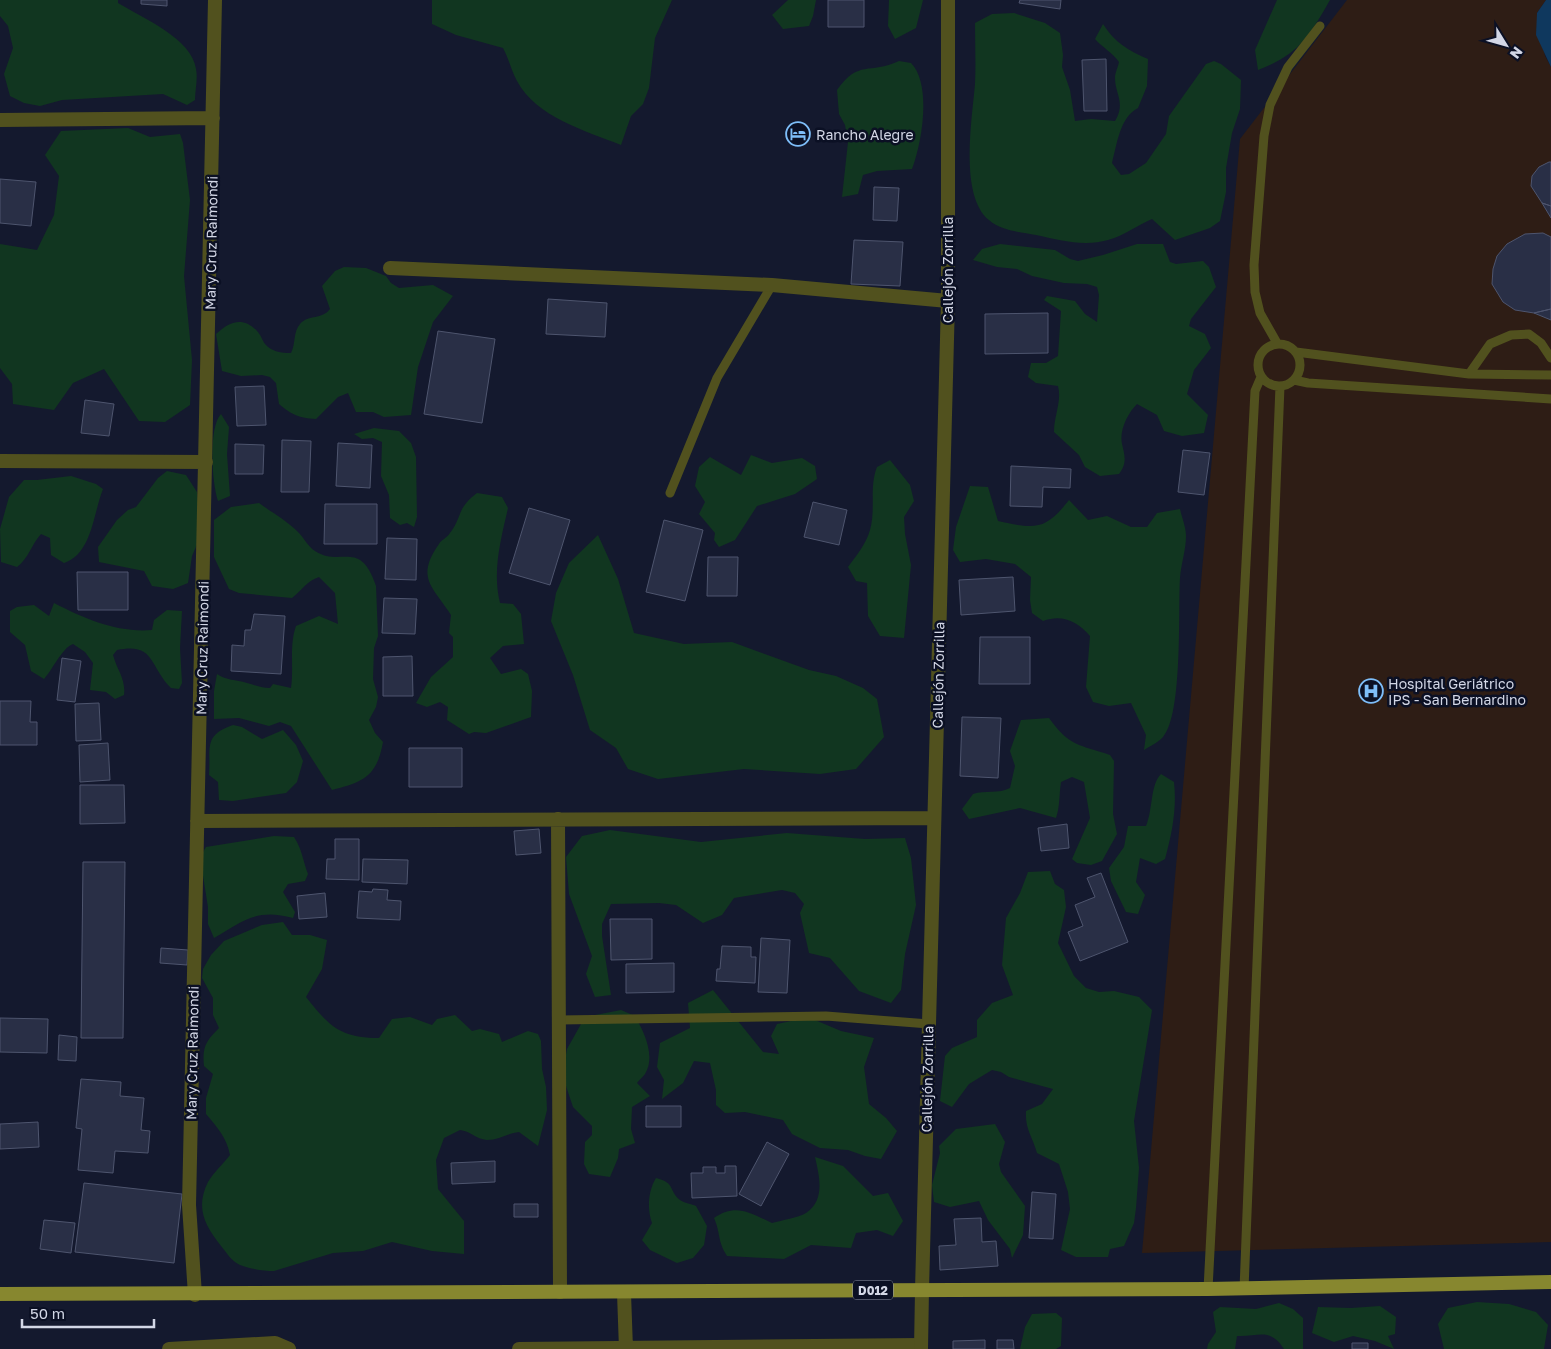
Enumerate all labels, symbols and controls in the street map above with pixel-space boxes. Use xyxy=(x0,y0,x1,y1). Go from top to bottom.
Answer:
north arrow xyxy=(1481,20,1531,70)
text: N xyxy=(1507,44,1527,62)
hotel icon: Rancho Alegre xyxy=(785,121,811,147)
place label: Rancho Alegre xyxy=(816,126,914,143)
street label: Mary Cruz Raimondi xyxy=(201,176,221,310)
street label: Callejón Zorrilla xyxy=(939,217,956,323)
street label: Mary Cruz Raimondi xyxy=(192,581,212,715)
street label: Callejón Zorrilla xyxy=(929,622,947,728)
place label: Hospital Geriátrico IPS - San Bernardino xyxy=(1388,675,1526,708)
hospital icon: Hospital Geriátrico IPS - San Bernardino xyxy=(1358,678,1384,704)
street label: Mary Cruz Raimondi xyxy=(182,986,202,1120)
street label: Callejón Zorrilla xyxy=(918,1026,936,1132)
road number: D012 xyxy=(853,1280,893,1300)
scale bar xyxy=(22,1296,155,1328)
text: 50 m xyxy=(30,1304,65,1322)

